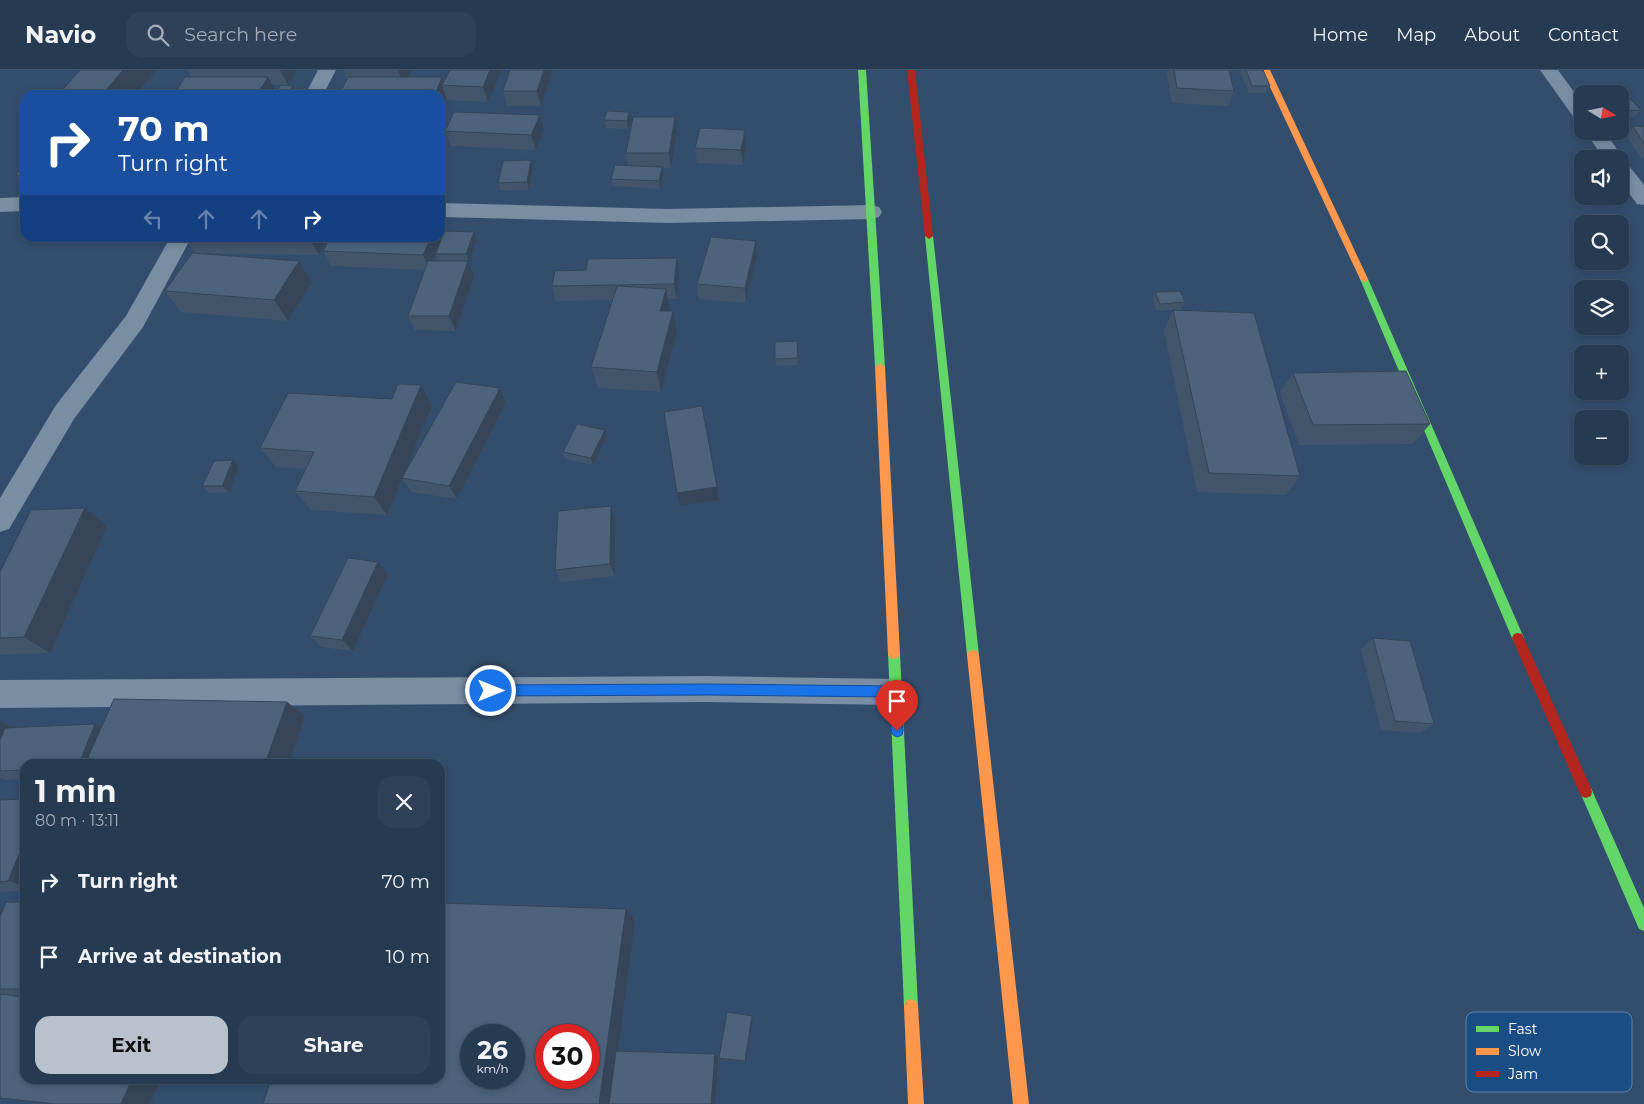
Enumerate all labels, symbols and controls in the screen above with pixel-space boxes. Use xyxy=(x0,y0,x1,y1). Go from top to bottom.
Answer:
search box xyxy=(126,12,476,57)
text: Navio xyxy=(25,20,96,49)
icon: search xyxy=(144,21,172,49)
text: Search here xyxy=(184,23,297,46)
text: Home xyxy=(1312,24,1368,46)
text: Map xyxy=(1396,24,1436,46)
text: About xyxy=(1464,24,1520,46)
text: Contact xyxy=(1548,24,1619,46)
north arrow xyxy=(1574,85,1629,140)
map controls xyxy=(1574,85,1629,465)
text: 70 m xyxy=(118,107,209,150)
icon: right xyxy=(35,110,100,175)
text: Turn right xyxy=(118,150,228,177)
button: sound xyxy=(1574,150,1629,205)
icon: left xyxy=(139,205,167,233)
icon: ahead xyxy=(192,205,220,233)
icon: ahead xyxy=(245,205,273,233)
icon: right xyxy=(298,205,326,233)
button: search xyxy=(1574,215,1629,270)
button: layers xyxy=(1574,280,1629,335)
button: + xyxy=(1574,345,1629,400)
button: − xyxy=(1574,410,1629,465)
position arrow xyxy=(464,664,516,716)
pin xyxy=(876,680,918,731)
icon: arrive xyxy=(883,687,911,715)
text: 1 min xyxy=(35,773,116,810)
button: close xyxy=(378,776,430,828)
text: 80 m · 13:11 xyxy=(35,811,119,830)
icon: right xyxy=(35,868,63,896)
text: Turn right xyxy=(78,870,178,893)
text: 70 m xyxy=(381,870,430,893)
icon: arrive xyxy=(35,943,63,971)
text: Arrive at destination xyxy=(78,945,282,968)
text: 10 m xyxy=(385,945,430,968)
legend xyxy=(1466,1012,1632,1092)
button: Exit xyxy=(35,1016,228,1074)
button: Share xyxy=(238,1016,430,1074)
text: Fast xyxy=(1508,1020,1538,1038)
speed limit sign: 30 xyxy=(535,1024,600,1089)
text: 26 xyxy=(477,1035,508,1065)
text: Slow xyxy=(1508,1042,1542,1060)
text: km/h xyxy=(476,1061,509,1076)
text: Jam xyxy=(1507,1065,1538,1083)

